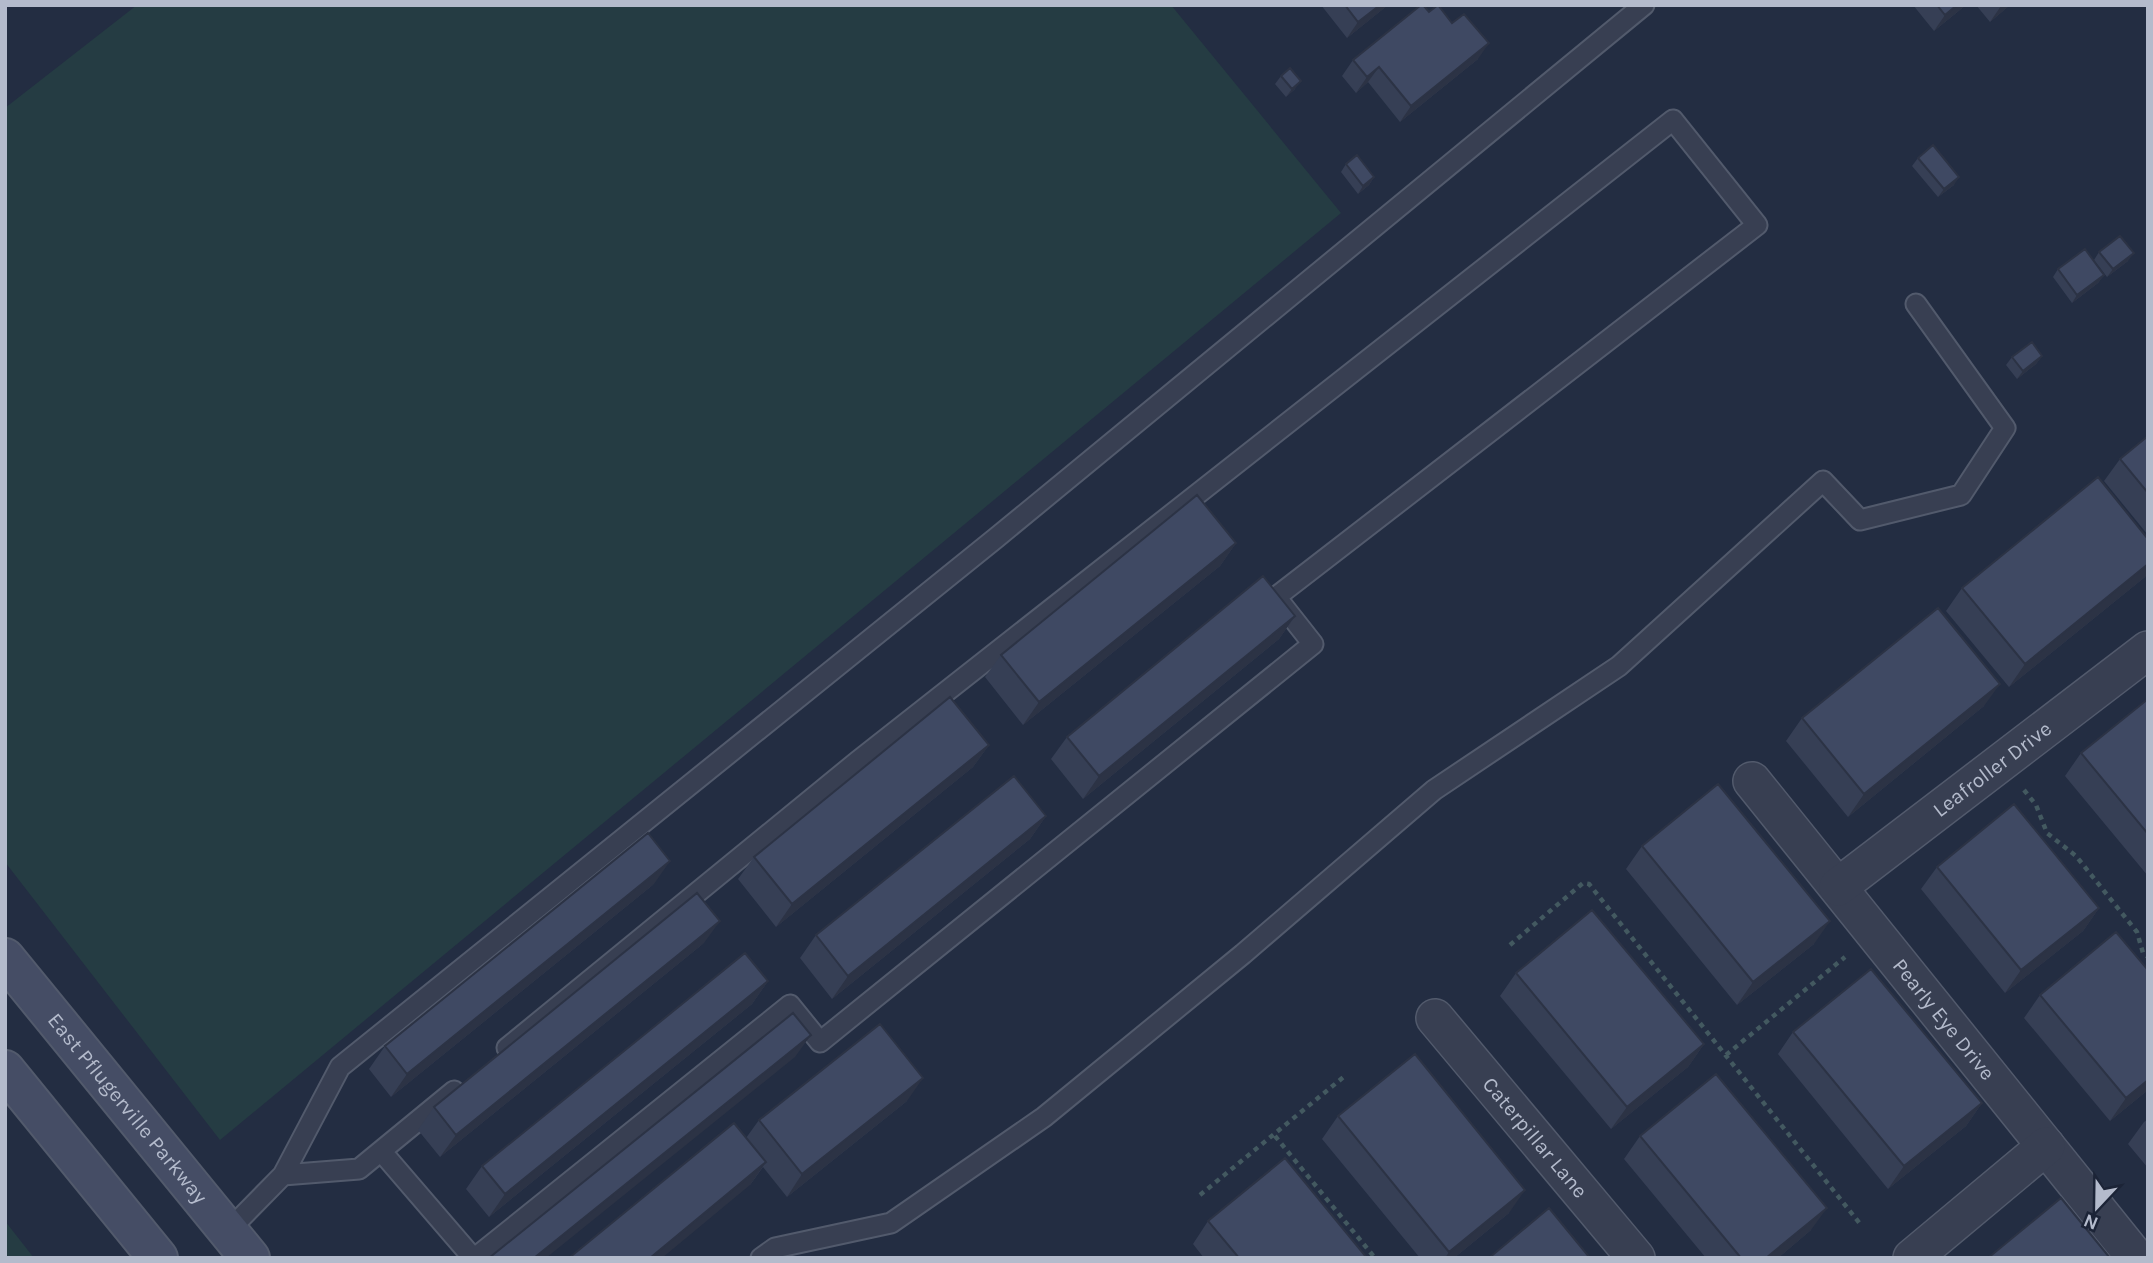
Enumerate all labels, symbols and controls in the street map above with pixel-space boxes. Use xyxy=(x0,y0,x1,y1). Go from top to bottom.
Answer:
street label: Leafroller Drive xyxy=(1928,716,2056,822)
street label: Pearly Eye Drive xyxy=(1888,954,2000,1085)
street label: East Pflugerville Parkway xyxy=(43,1008,213,1208)
street label: Caterpillar Lane xyxy=(1478,1072,1593,1203)
north arrow xyxy=(2062,1172,2132,1242)
text: N xyxy=(2081,1209,2101,1235)

